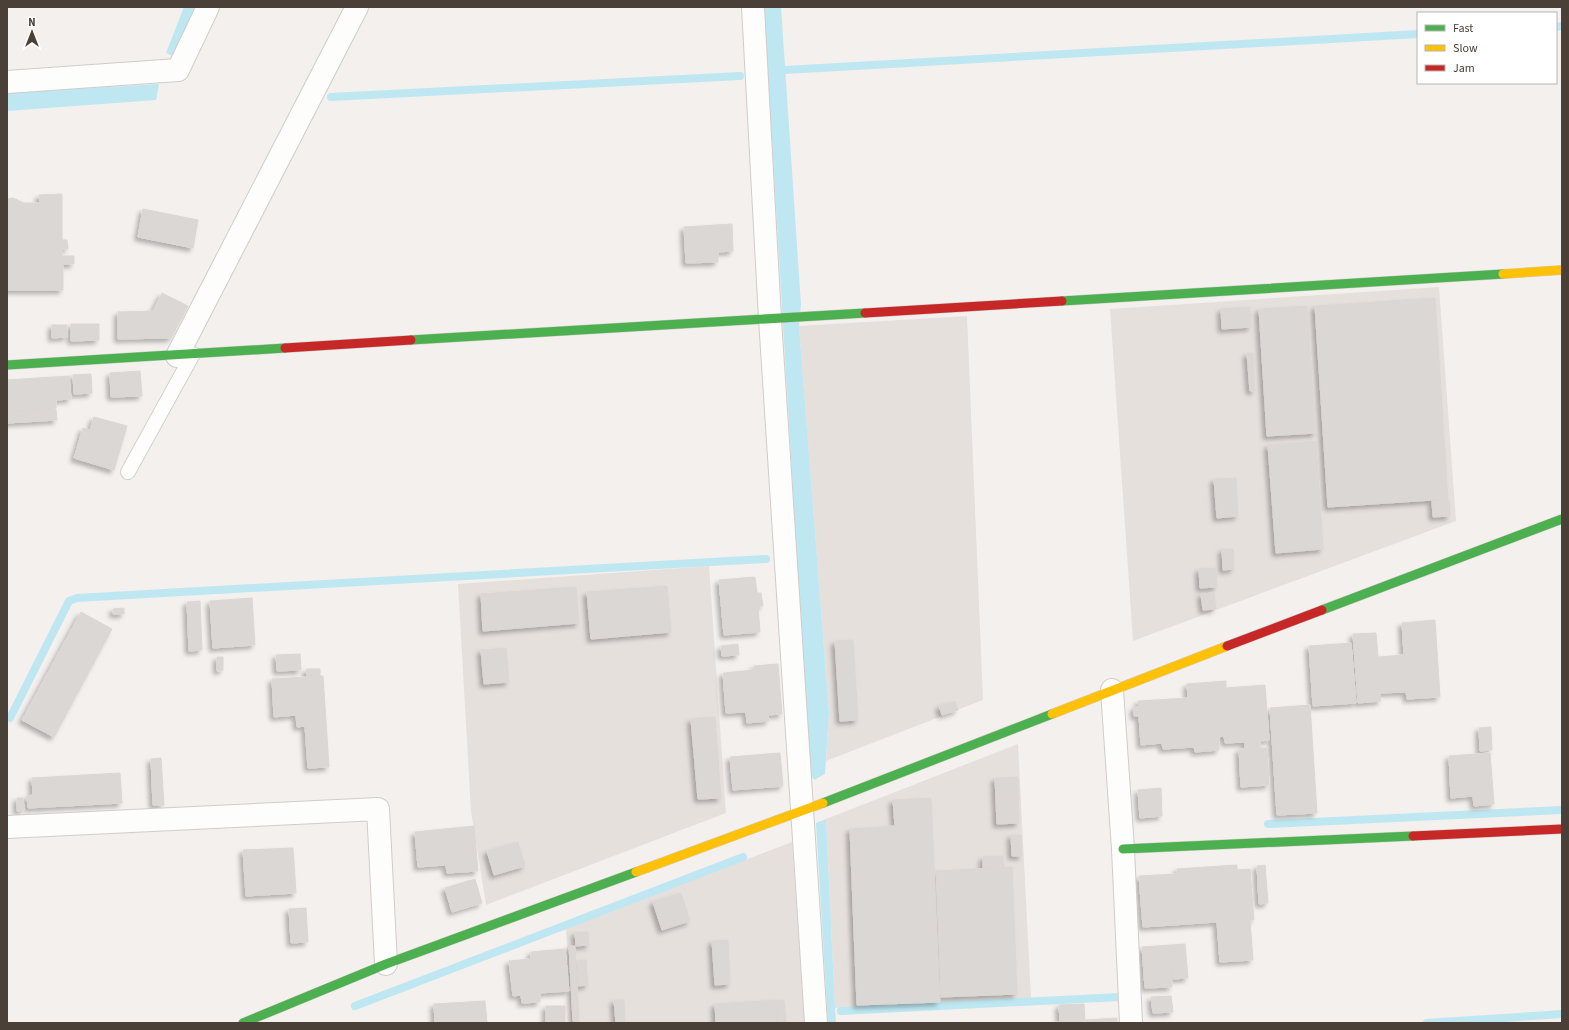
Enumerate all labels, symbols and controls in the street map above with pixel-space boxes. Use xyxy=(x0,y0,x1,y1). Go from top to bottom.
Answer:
north arrow xyxy=(12,12,52,52)
legend xyxy=(1417,12,1557,84)
text: N xyxy=(28,15,36,30)
text: Fast xyxy=(1453,20,1473,37)
text: Slow xyxy=(1453,40,1478,57)
text: Jam xyxy=(1453,60,1475,77)

